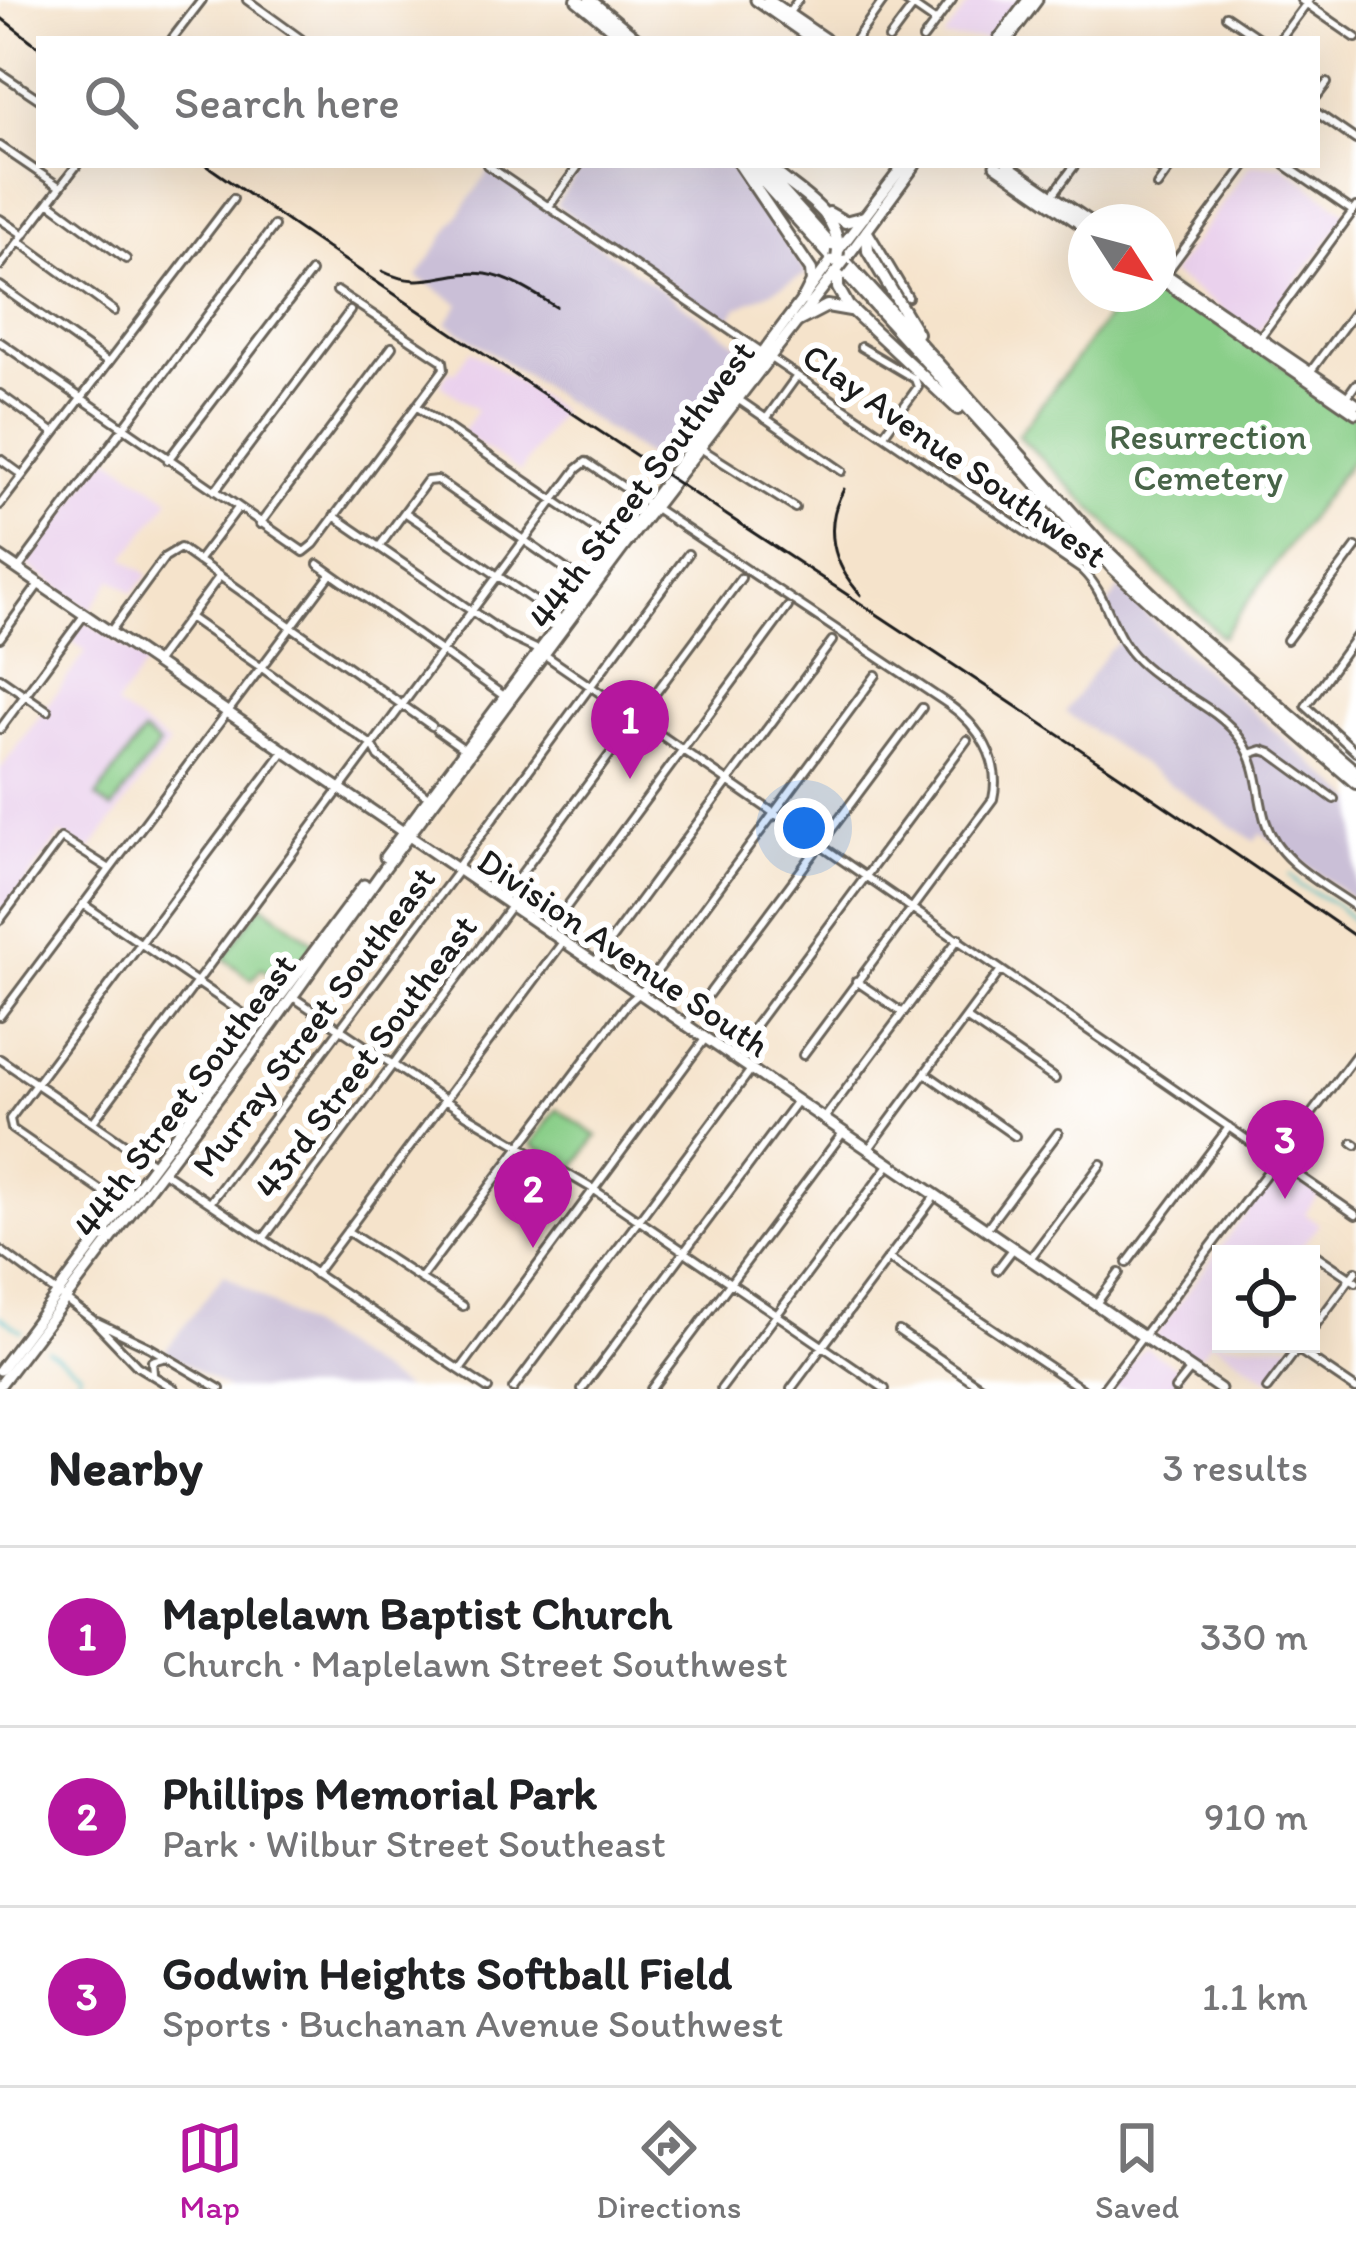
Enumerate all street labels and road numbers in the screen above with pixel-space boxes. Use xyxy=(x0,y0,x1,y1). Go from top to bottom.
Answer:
street label: 44th Street Southwest xyxy=(519,332,764,637)
street label: Clay Avenue Southwest xyxy=(794,334,1115,577)
street label: Division Avenue South xyxy=(470,839,778,1066)
street label: Murray Street Southeast xyxy=(183,858,444,1185)
street label: 43rd Street Southeast xyxy=(245,906,486,1206)
street label: 44th Street Southeast xyxy=(64,945,305,1246)

